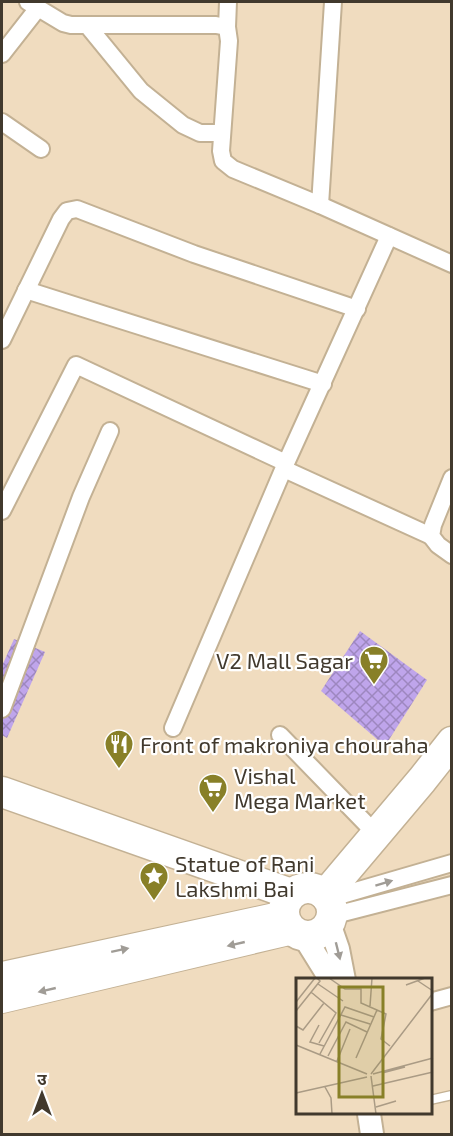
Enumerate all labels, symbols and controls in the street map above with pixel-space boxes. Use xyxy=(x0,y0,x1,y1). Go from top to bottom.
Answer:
supermarket icon: V2 Mall Sagar xyxy=(358,644,390,686)
place label: V2 Mall Sagar xyxy=(216,647,353,673)
restaurant icon: Front of makroniya chouraha xyxy=(103,728,135,770)
place label: Front of makroniya chouraha xyxy=(140,731,429,757)
place label: Vishal Mega Market xyxy=(234,762,366,813)
supermarket icon: Vishal Mega Market xyxy=(197,772,229,814)
place label: Statue of Rani Lakshmi Bai xyxy=(175,850,315,901)
place icon: Statue of Rani Lakshmi Bai xyxy=(138,860,170,902)
one-way arrow xyxy=(375,878,393,887)
one-way arrow xyxy=(227,940,245,950)
one-way arrow xyxy=(333,942,343,960)
one-way arrow xyxy=(111,944,130,954)
inset map xyxy=(296,978,432,1115)
one-way arrow xyxy=(37,985,56,995)
north arrow xyxy=(12,1064,72,1124)
text: उ xyxy=(37,1069,47,1088)

